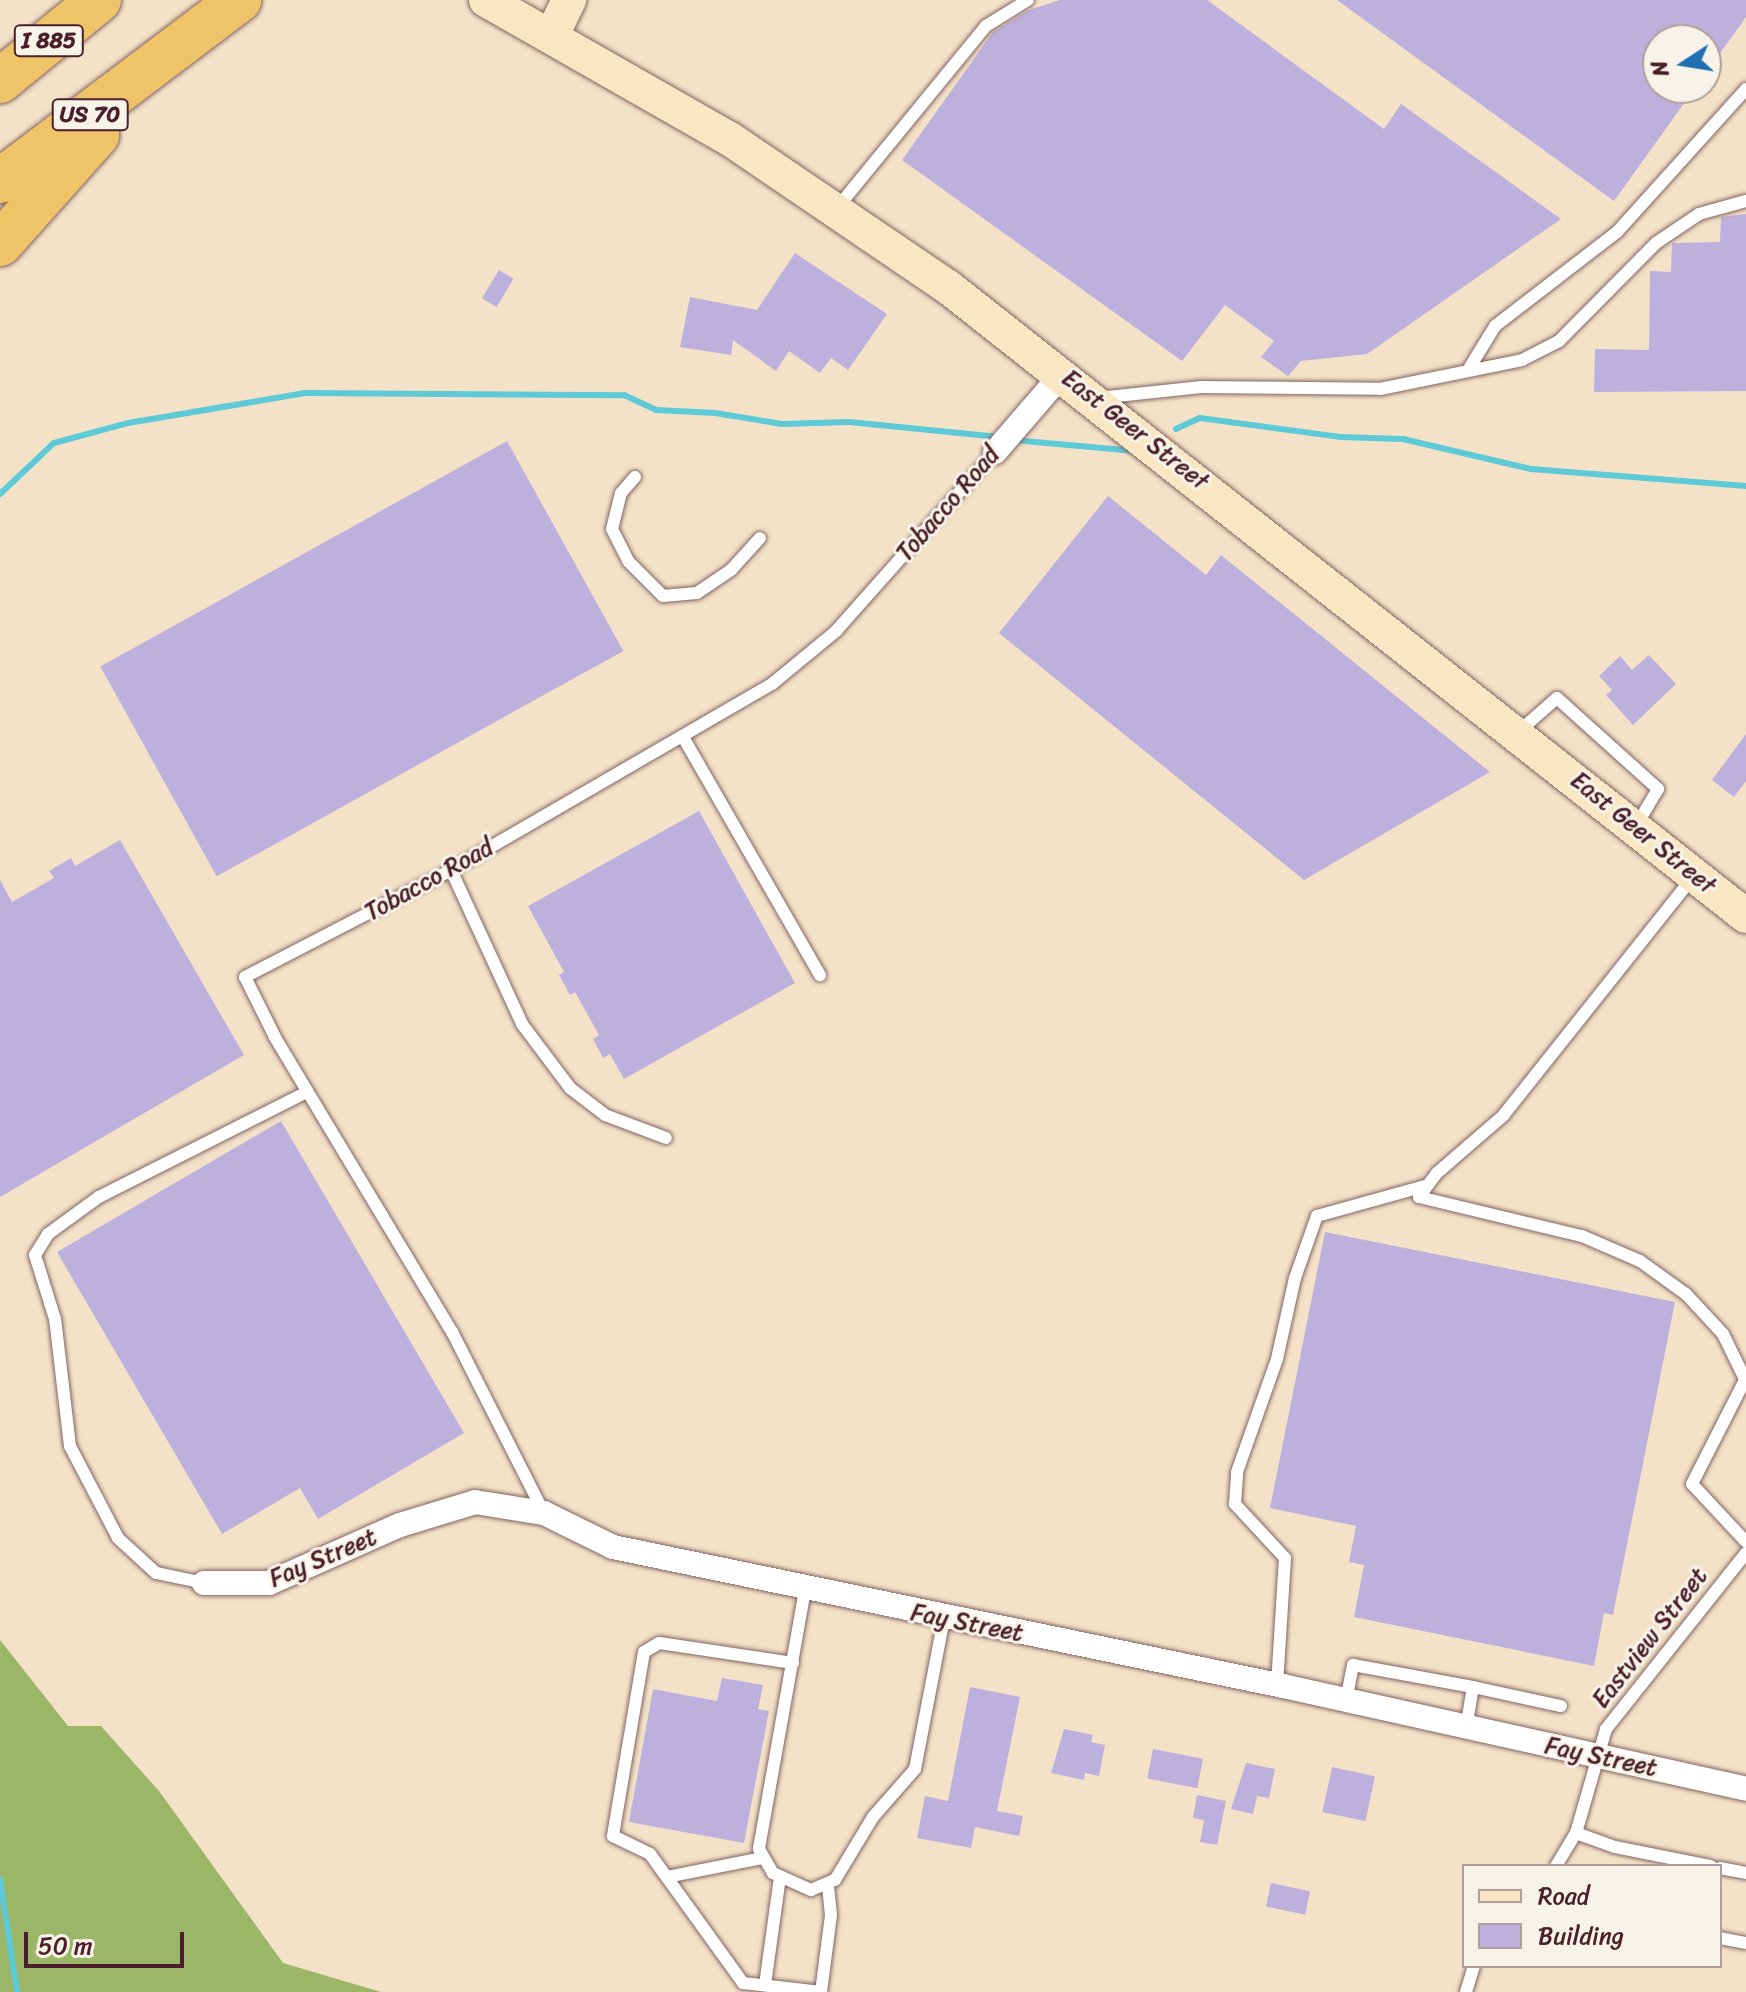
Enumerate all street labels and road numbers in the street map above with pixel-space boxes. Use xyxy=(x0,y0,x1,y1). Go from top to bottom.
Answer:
road number: I 885 xyxy=(13,23,85,59)
road number: US 70 xyxy=(50,97,130,133)
street label: East Geer Street xyxy=(1056,364,1214,496)
street label: Tobacco Road xyxy=(891,441,1005,567)
street label: East Geer Street xyxy=(1565,766,1721,900)
street label: Tobacco Road xyxy=(360,833,498,927)
street label: Fay Street xyxy=(265,1523,381,1593)
street label: Eastview Street xyxy=(1587,1563,1713,1713)
street label: Fay Street xyxy=(909,1598,1025,1648)
street label: Fay Street xyxy=(1542,1731,1660,1783)

